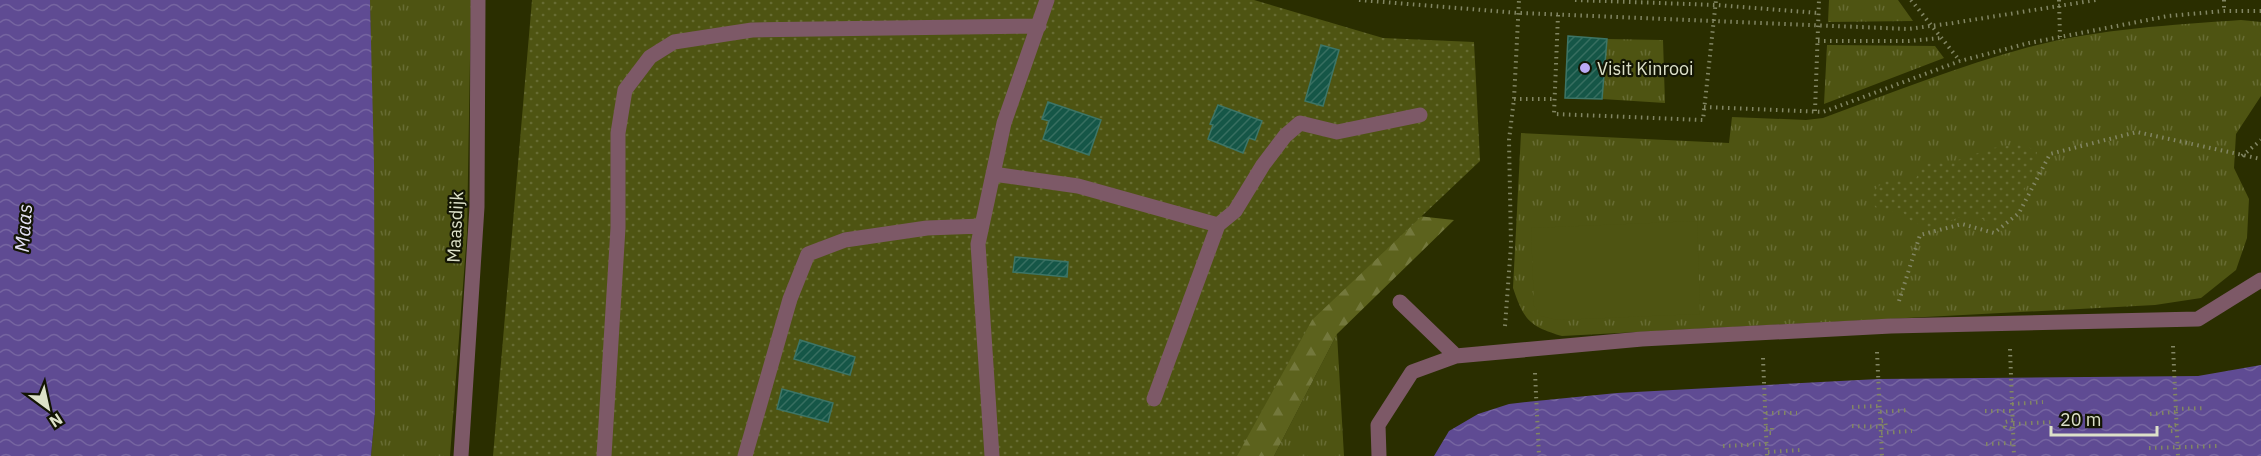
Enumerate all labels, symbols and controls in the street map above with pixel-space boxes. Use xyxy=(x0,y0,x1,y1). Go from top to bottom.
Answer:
place label: Visit Kinrooi xyxy=(1597,57,1694,80)
marker: Visit Kinrooi xyxy=(1578,61,1592,75)
street label: Maasdijk xyxy=(442,190,468,263)
water label: Maas xyxy=(8,203,38,253)
north arrow xyxy=(18,378,78,438)
scale bar xyxy=(2051,399,2158,437)
text: 20 m xyxy=(2060,408,2102,431)
text: N xyxy=(46,409,66,432)

